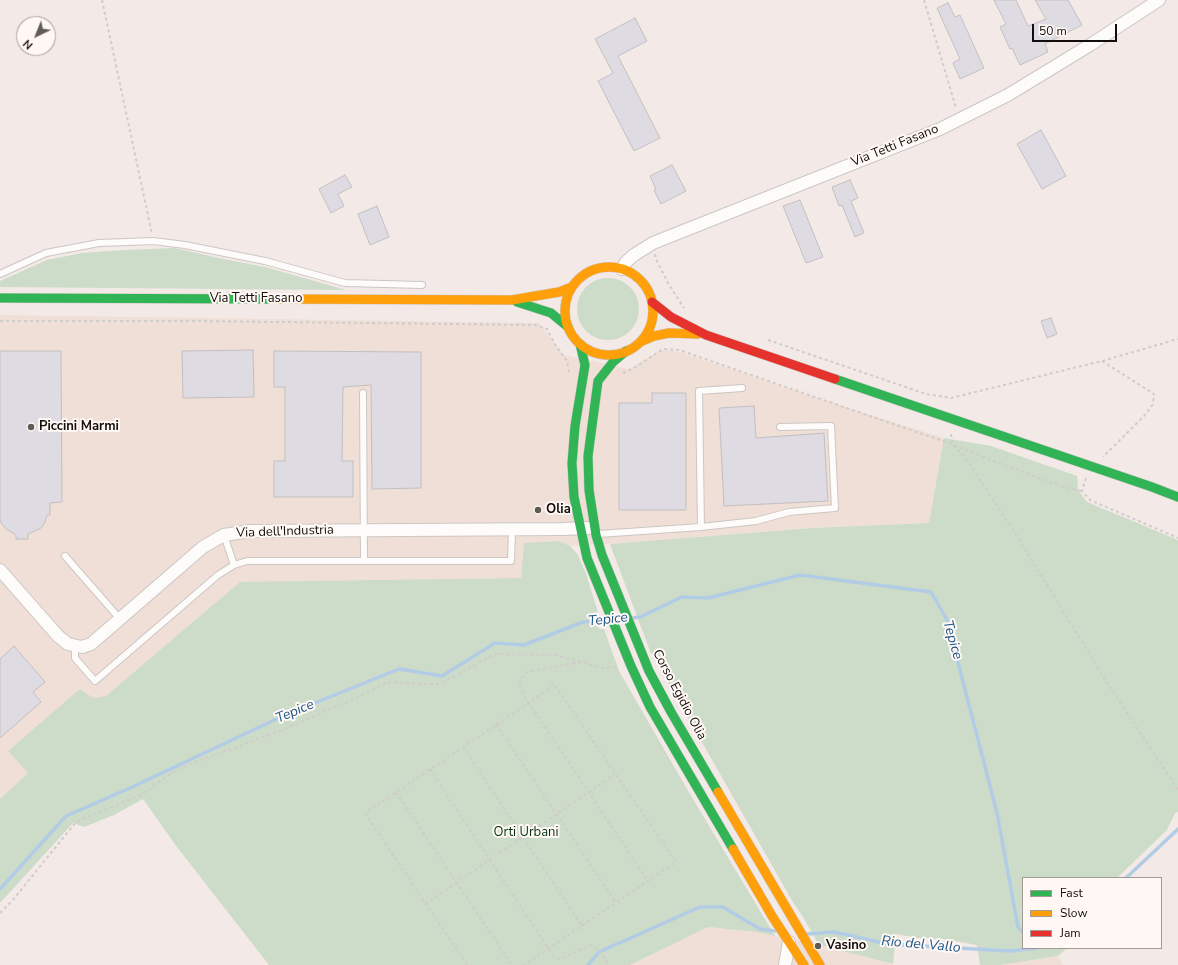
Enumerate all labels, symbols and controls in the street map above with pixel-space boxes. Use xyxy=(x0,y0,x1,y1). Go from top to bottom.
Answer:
north arrow xyxy=(16,16,56,56)
scale bar xyxy=(1034,16,1119,42)
text: 50 m xyxy=(1039,23,1067,39)
text: N xyxy=(20,36,36,53)
street label: Via Tetti Fasano xyxy=(849,121,941,171)
street label: Via Tetti Fasano xyxy=(210,291,302,307)
place label: Piccini Marmi xyxy=(39,419,119,435)
marker: Piccini Marmi xyxy=(26,422,36,432)
place label: Olia xyxy=(546,502,571,518)
marker: Olia xyxy=(533,505,543,515)
street label: Via dell'Industria xyxy=(236,523,334,541)
water label: Tepice xyxy=(587,610,629,630)
water label: Tepice xyxy=(938,618,966,662)
street label: Corso Egidio Olia xyxy=(649,647,709,743)
water label: Tepice xyxy=(273,696,317,728)
park label: Orti Urbani xyxy=(494,825,558,841)
legend xyxy=(1022,877,1162,949)
text: Fast xyxy=(1060,885,1083,901)
text: Slow xyxy=(1060,905,1088,921)
text: Jam xyxy=(1060,925,1081,941)
water label: Rio del Vallo xyxy=(881,933,961,957)
place label: Vasino xyxy=(826,938,866,954)
marker: Vasino xyxy=(813,941,823,951)

